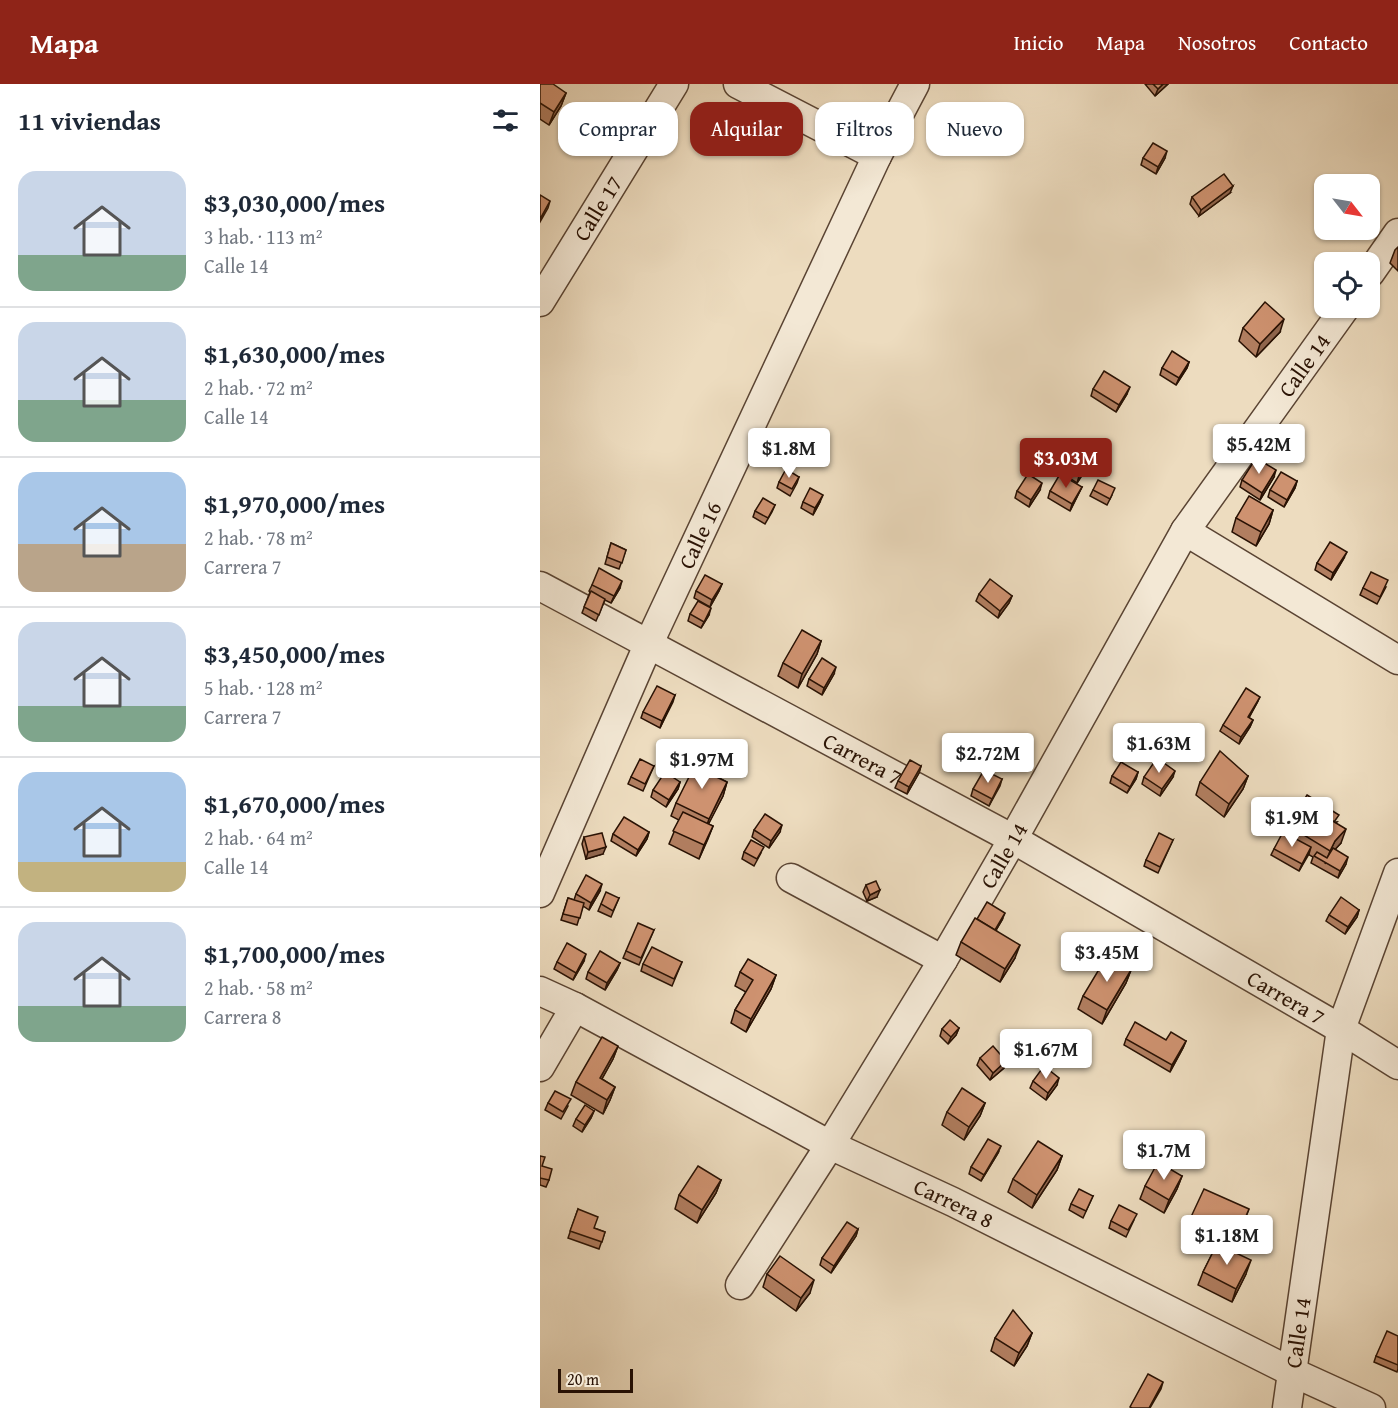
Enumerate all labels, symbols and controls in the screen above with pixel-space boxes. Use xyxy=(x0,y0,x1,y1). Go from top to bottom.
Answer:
text: Mapa xyxy=(30,22,99,63)
text: Inicio xyxy=(1014,27,1064,58)
text: Mapa xyxy=(1097,27,1145,58)
text: Nosotros xyxy=(1178,27,1256,58)
text: Contacto xyxy=(1289,27,1368,58)
text: 11 viviendas xyxy=(18,101,161,140)
chip: Comprar xyxy=(558,102,678,156)
chip: Alquilar xyxy=(690,102,803,156)
chip: Filtros xyxy=(815,102,914,156)
chip: Nuevo xyxy=(926,102,1024,156)
icon: filters xyxy=(489,104,522,137)
street label: Calle 17 xyxy=(565,170,630,247)
north arrow xyxy=(1314,174,1380,240)
map controls xyxy=(1314,174,1380,318)
text: $3,030,000/mes xyxy=(204,183,385,222)
icon: home xyxy=(66,195,138,267)
text: 3 hab. · 113 m² xyxy=(204,222,322,251)
text: Calle 14 xyxy=(204,251,269,280)
button: locate xyxy=(1314,252,1380,318)
street label: Calle 14 xyxy=(1270,327,1338,403)
text: $1,630,000/mes xyxy=(204,334,385,373)
icon: home xyxy=(66,346,138,418)
text: 2 hab. · 72 m² xyxy=(204,373,313,402)
text: Calle 14 xyxy=(204,402,269,431)
pin: $5.42M xyxy=(1210,424,1308,475)
pin: $1.8M xyxy=(747,428,831,479)
text: $5.42M xyxy=(1227,429,1291,458)
text: $1.8M xyxy=(762,433,816,462)
pin: $3.03M xyxy=(1017,438,1115,489)
text: $3.03M xyxy=(1034,443,1098,472)
text: $1,970,000/mes xyxy=(204,484,385,523)
icon: home xyxy=(66,496,138,568)
street label: Calle 16 xyxy=(670,496,729,574)
text: 2 hab. · 78 m² xyxy=(204,523,313,552)
text: Carrera 7 xyxy=(204,552,281,581)
text: $3,450,000/mes xyxy=(204,634,385,673)
icon: home xyxy=(66,646,138,718)
text: 5 hab. · 128 m² xyxy=(204,673,322,702)
text: Carrera 7 xyxy=(204,702,281,731)
pin: $1.63M xyxy=(1110,723,1208,774)
street label: Carrera 7 xyxy=(818,724,908,793)
text: $1.63M xyxy=(1127,728,1191,757)
pin: $2.72M xyxy=(939,733,1037,784)
text: $2.72M xyxy=(956,738,1020,767)
pin: $1.97M xyxy=(653,739,751,790)
text: $1.97M xyxy=(670,744,734,773)
text: $1,670,000/mes xyxy=(204,784,385,823)
icon: home xyxy=(66,796,138,868)
pin: $1.9M xyxy=(1250,797,1334,848)
text: $1.9M xyxy=(1265,802,1319,831)
street label: Calle 14 xyxy=(972,817,1035,894)
text: 2 hab. · 64 m² xyxy=(204,823,313,852)
text: Calle 14 xyxy=(204,852,269,881)
pin: $3.45M xyxy=(1058,932,1156,983)
text: $1,700,000/mes xyxy=(204,934,385,973)
text: $3.45M xyxy=(1075,937,1139,966)
icon: home xyxy=(66,946,138,1018)
street label: Carrera 7 xyxy=(1241,962,1331,1032)
text: 2 hab. · 58 m² xyxy=(204,973,313,1002)
text: Carrera 8 xyxy=(204,1002,281,1031)
pin: $1.67M xyxy=(997,1029,1095,1080)
text: $1.67M xyxy=(1014,1034,1078,1063)
pin: $1.7M xyxy=(1122,1130,1206,1181)
text: $1.7M xyxy=(1137,1135,1191,1164)
street label: Carrera 8 xyxy=(909,1170,999,1236)
pin: $1.18M xyxy=(1178,1215,1276,1266)
text: $1.18M xyxy=(1195,1220,1259,1249)
street label: Calle 14 xyxy=(1277,1295,1319,1370)
scale bar xyxy=(558,1366,633,1394)
text: 20 m xyxy=(567,1367,599,1391)

